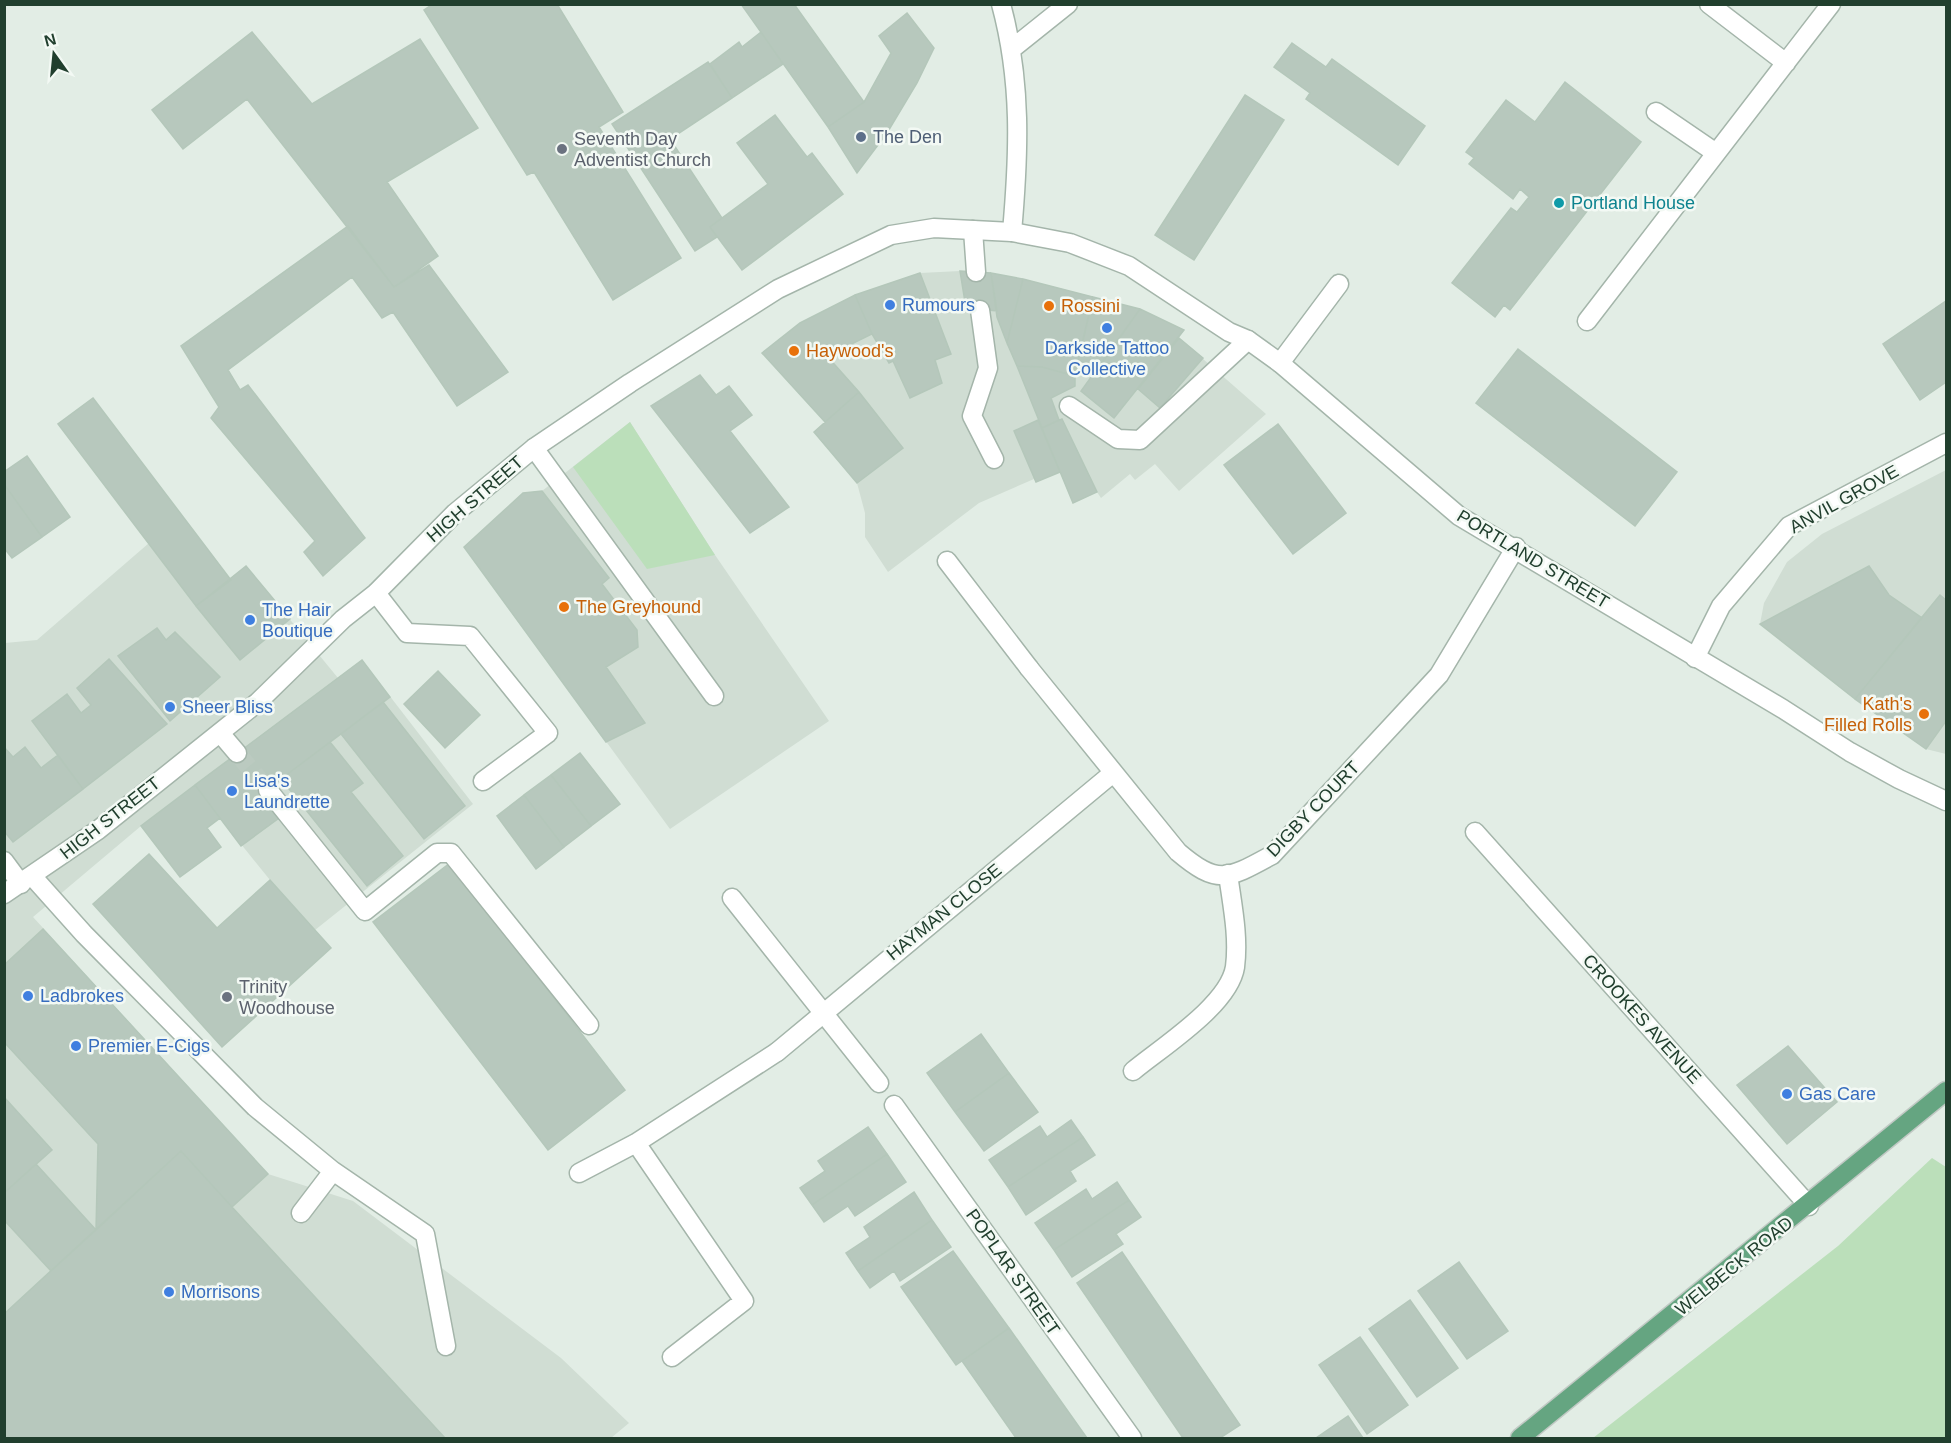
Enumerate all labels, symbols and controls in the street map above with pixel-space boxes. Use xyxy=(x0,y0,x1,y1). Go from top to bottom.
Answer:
north arrow xyxy=(24,24,84,84)
text: N xyxy=(42,30,58,50)
place label: The Den xyxy=(873,127,942,147)
place label: Seventh Day Adventist Church xyxy=(574,129,711,170)
marker: The Den xyxy=(854,130,868,144)
marker: Seventh Day Adventist Church xyxy=(555,142,569,156)
place label: Portland House xyxy=(1571,193,1695,213)
marker: Portland House xyxy=(1552,196,1566,210)
place label: Rumours xyxy=(902,295,975,315)
place label: Rossini xyxy=(1061,296,1120,316)
marker: Rumours xyxy=(883,298,897,312)
marker: Rossini xyxy=(1042,299,1056,313)
marker: Darkside Tattoo Collective xyxy=(1100,321,1114,335)
place label: Darkside Tattoo Collective xyxy=(1045,338,1169,379)
place label: Haywood's xyxy=(806,341,893,361)
marker: Haywood's xyxy=(787,344,801,358)
street label: HIGH STREET xyxy=(423,452,527,546)
street label: ANVIL GROVE xyxy=(1786,461,1902,537)
street label: PORTLAND STREET xyxy=(1453,506,1613,612)
place label: The Greyhound xyxy=(576,597,701,617)
place label: The Hair Boutique xyxy=(262,600,333,641)
marker: The Greyhound xyxy=(557,600,571,614)
marker: The Hair Boutique xyxy=(243,613,257,627)
place label: Kath's Filled Rolls xyxy=(1824,694,1912,735)
place label: Sheer Bliss xyxy=(182,697,273,717)
marker: Sheer Bliss xyxy=(163,700,177,714)
marker: Kath's Filled Rolls xyxy=(1917,707,1931,721)
street label: DIGBY COURT xyxy=(1263,757,1363,861)
place label: Lisa's Laundrette xyxy=(244,771,330,812)
street label: HIGH STREET xyxy=(56,773,164,863)
marker: Lisa's Laundrette xyxy=(225,784,239,798)
street label: HAYMAN CLOSE xyxy=(883,860,1005,964)
street label: CROOKES AVENUE xyxy=(1579,950,1705,1088)
place label: Trinity Woodhouse xyxy=(239,977,335,1018)
place label: Ladbrokes xyxy=(40,986,124,1006)
marker: Ladbrokes xyxy=(21,989,35,1003)
marker: Trinity Woodhouse xyxy=(220,990,234,1004)
place label: Premier E-Cigs xyxy=(88,1036,210,1056)
marker: Premier E-Cigs xyxy=(69,1039,83,1053)
place label: Gas Care xyxy=(1799,1084,1876,1104)
marker: Gas Care xyxy=(1780,1087,1794,1101)
street label: POPLAR STREET xyxy=(962,1205,1064,1339)
street label: WELBECK ROAD xyxy=(1671,1213,1797,1319)
place label: Morrisons xyxy=(181,1282,260,1302)
marker: Morrisons xyxy=(162,1285,176,1299)

